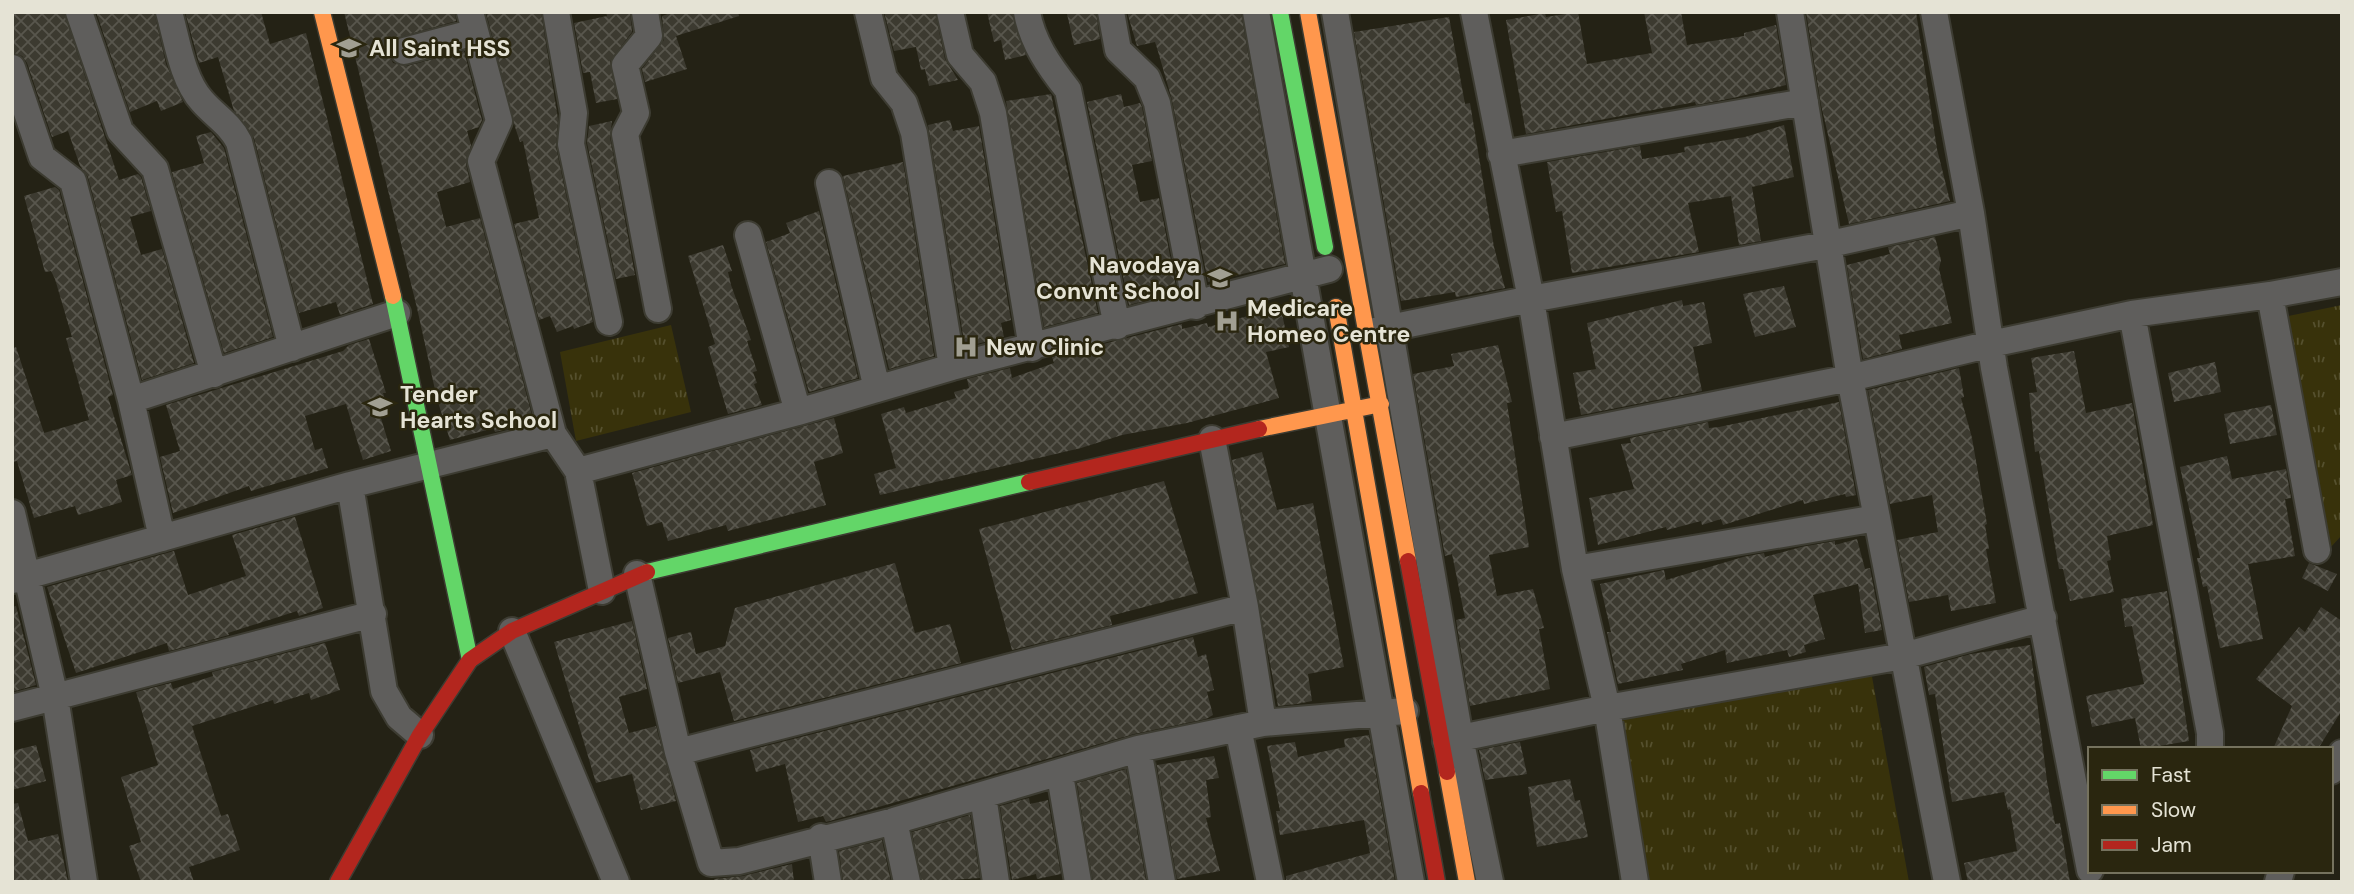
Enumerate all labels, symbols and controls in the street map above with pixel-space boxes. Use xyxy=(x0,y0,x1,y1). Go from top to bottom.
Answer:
place label: All Saint HSS xyxy=(369,33,510,63)
school or university icon: All Saint HSS xyxy=(335,34,363,62)
place label: Navodaya Convnt School xyxy=(1036,250,1200,306)
school or university icon: Navodaya Convnt School xyxy=(1206,264,1234,292)
place label: Medicare Homeo Centre xyxy=(1247,293,1410,349)
hospital icon: Medicare Homeo Centre xyxy=(1213,307,1241,335)
place label: New Clinic xyxy=(986,332,1104,362)
hospital icon: New Clinic xyxy=(952,333,980,361)
place label: Tender Hearts School xyxy=(400,379,557,435)
school or university icon: Tender Hearts School xyxy=(366,393,394,421)
legend xyxy=(2088,747,2333,873)
text: Fast xyxy=(2151,761,2191,789)
text: Slow xyxy=(2151,796,2196,824)
text: Jam xyxy=(2151,831,2192,859)

